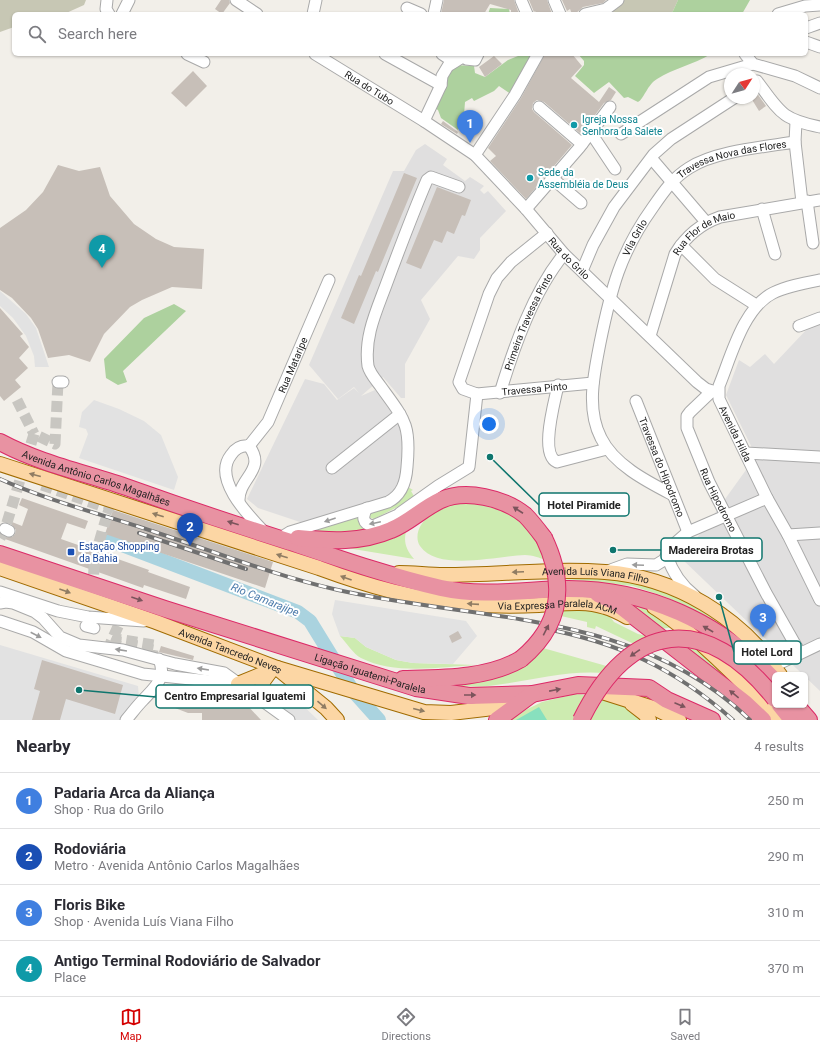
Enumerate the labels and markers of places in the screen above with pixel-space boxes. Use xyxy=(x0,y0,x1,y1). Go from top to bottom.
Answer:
pin: 1 xyxy=(457,110,483,143)
place label: Igreja Nossa Senhora da Salete xyxy=(582,114,662,137)
marker: Igreja Nossa Senhora da Salete xyxy=(569,120,579,130)
place label: Sede da Assembléia de Deus xyxy=(538,167,629,190)
marker: Sede da Assembléia de Deus xyxy=(525,173,535,183)
pin: 4 xyxy=(89,235,115,268)
callout: Hotel Piramide xyxy=(539,493,629,516)
pin: 2 xyxy=(177,513,203,546)
callout: Madereira Brotas xyxy=(661,538,762,561)
place label: Estação Shopping da Bahia xyxy=(79,541,159,564)
marker: Estação Shopping da Bahia xyxy=(66,547,76,557)
pin: 3 xyxy=(750,604,776,637)
callout: Hotel Lord xyxy=(734,641,801,664)
callout: Centro Empresarial Iguatemi xyxy=(156,685,313,708)

